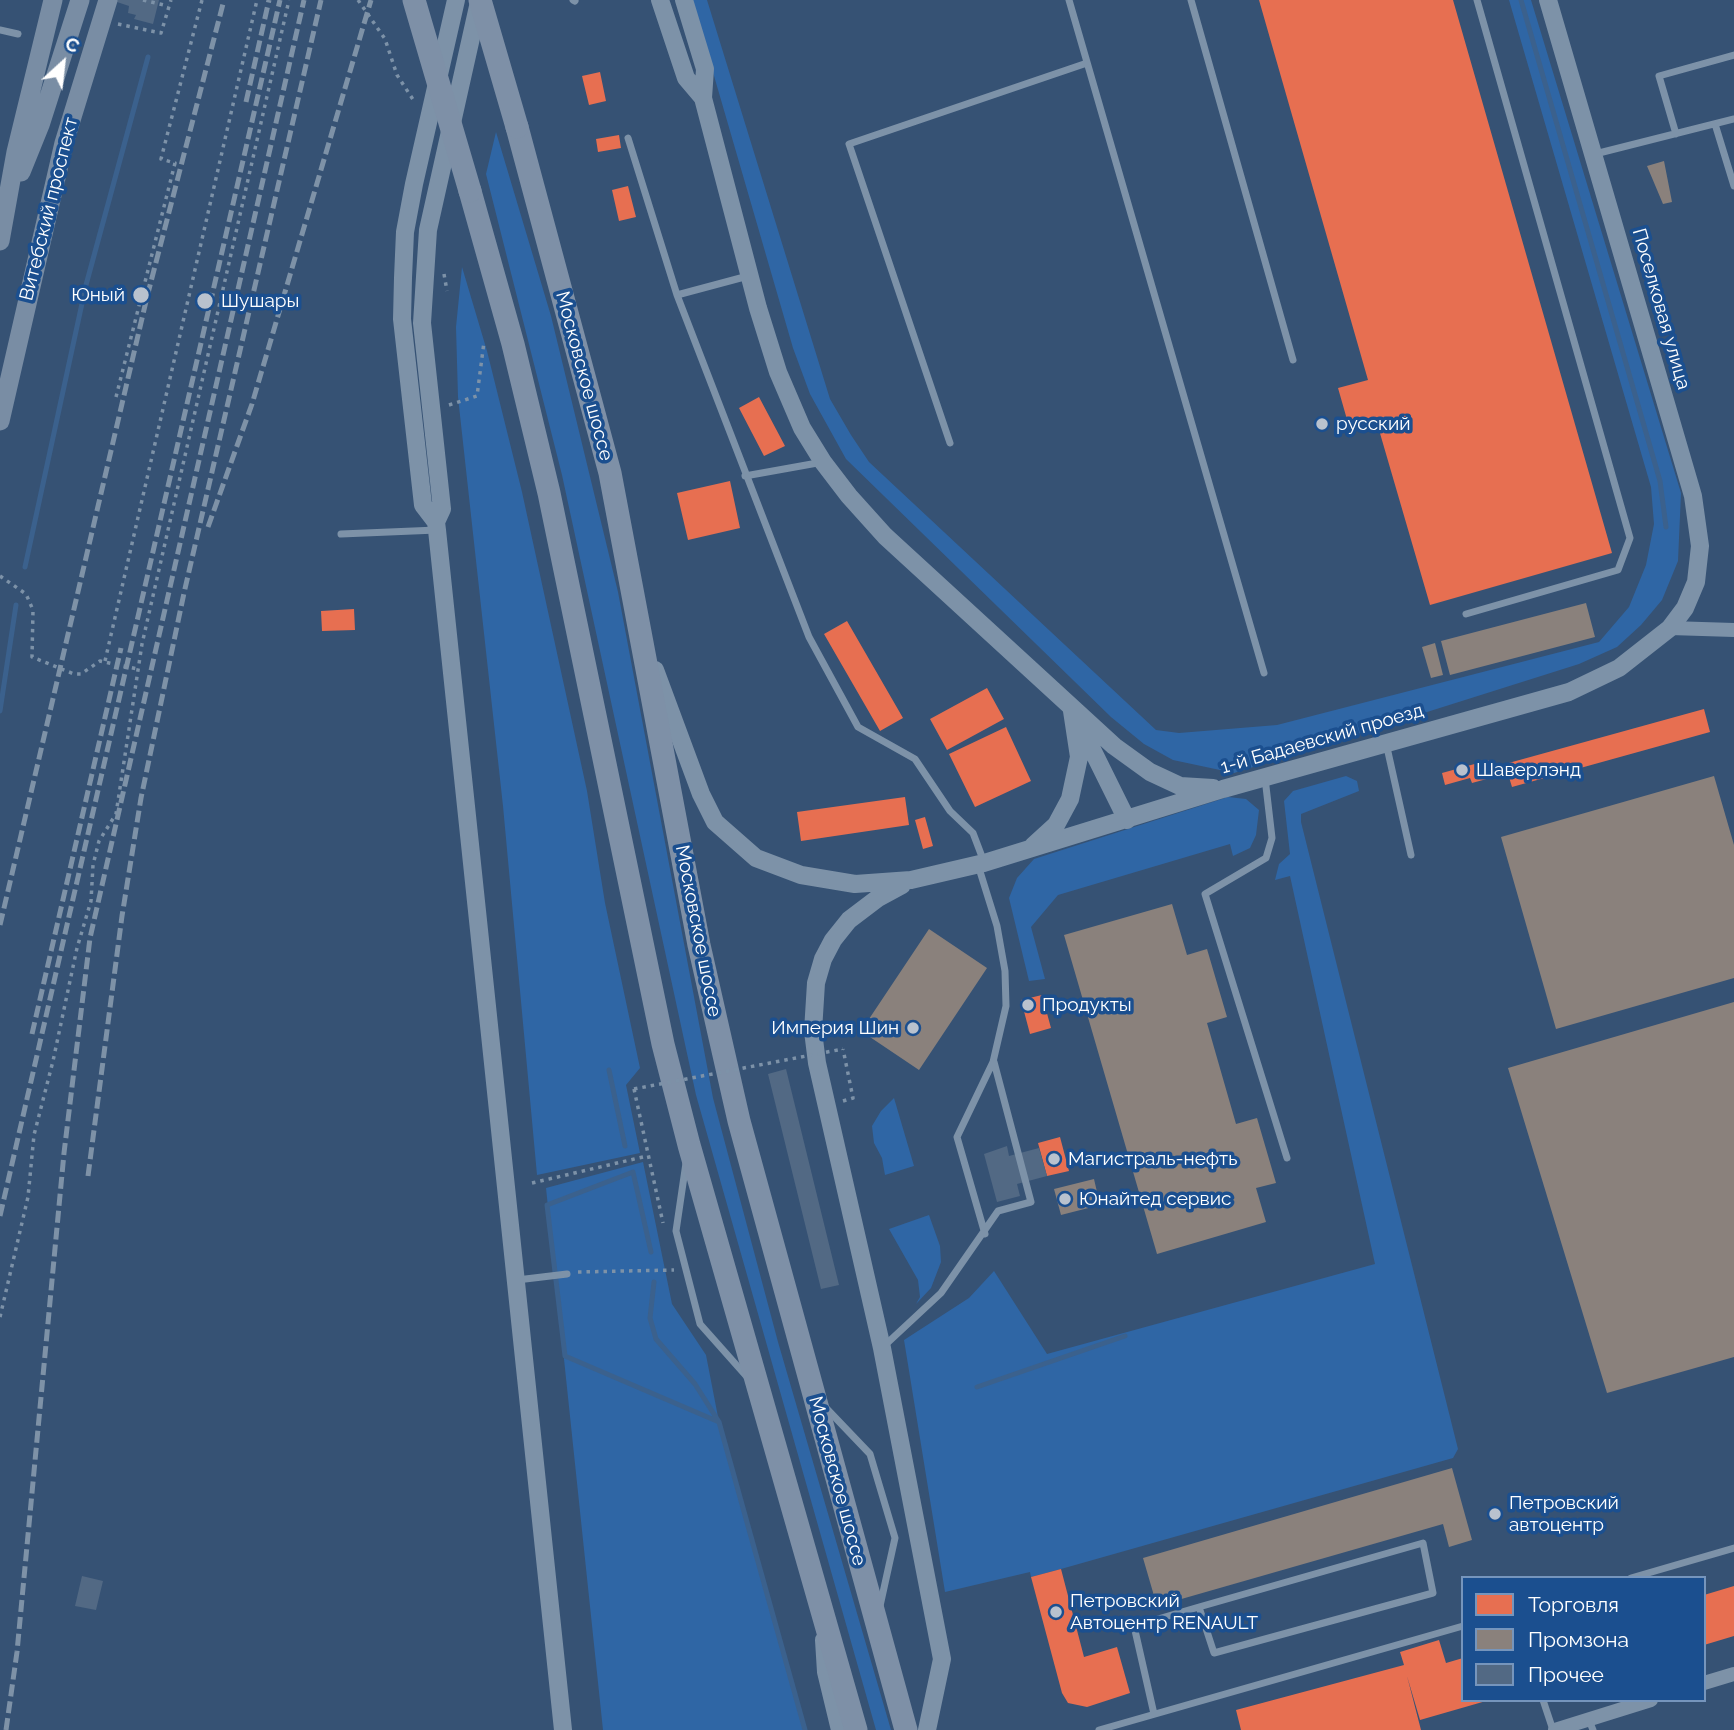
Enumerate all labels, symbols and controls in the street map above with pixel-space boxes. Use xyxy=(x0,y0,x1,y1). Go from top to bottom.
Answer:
north arrow xyxy=(28,28,98,98)
text: С xyxy=(62,32,83,57)
street label: Витебский проспект xyxy=(15,115,83,303)
street label: Поселковая улица xyxy=(1627,226,1695,392)
place label: Юный xyxy=(71,284,125,306)
marker: Юный xyxy=(131,285,151,305)
street label: Московское шоссе xyxy=(550,289,618,463)
place label: Шушары xyxy=(221,290,299,312)
marker: Шушары xyxy=(195,291,215,311)
place label: русский xyxy=(1336,413,1411,435)
marker: русский xyxy=(1314,416,1330,432)
street label: 1-й Бадаевский проезд xyxy=(1218,699,1426,779)
place label: Шаверлэнд xyxy=(1476,759,1581,781)
marker: Шаверлэнд xyxy=(1454,762,1470,778)
street label: Московское шоссе xyxy=(670,843,726,1019)
place label: Продукты xyxy=(1042,994,1132,1016)
marker: Продукты xyxy=(1020,997,1036,1013)
place label: Империя Шин xyxy=(771,1017,899,1039)
marker: Империя Шин xyxy=(905,1020,921,1036)
place label: Магистраль-нефть xyxy=(1068,1148,1237,1170)
marker: Магистраль-нефть xyxy=(1046,1151,1062,1167)
place label: Юнайтед сервис xyxy=(1079,1188,1231,1210)
marker: Юнайтед сервис xyxy=(1057,1191,1073,1207)
street label: Московское шоссе xyxy=(803,1394,871,1568)
place label: Петровский автоцентр xyxy=(1509,1492,1619,1536)
marker: Петровский автоцентр xyxy=(1487,1506,1503,1522)
legend xyxy=(1461,1576,1706,1702)
place label: Петровский Автоцентр RENAULT xyxy=(1070,1590,1258,1634)
text: Торговля xyxy=(1528,1592,1619,1617)
marker: Петровский Автоцентр RENAULT xyxy=(1048,1604,1064,1620)
text: Промзона xyxy=(1528,1627,1629,1652)
text: Прочее xyxy=(1528,1662,1604,1687)

